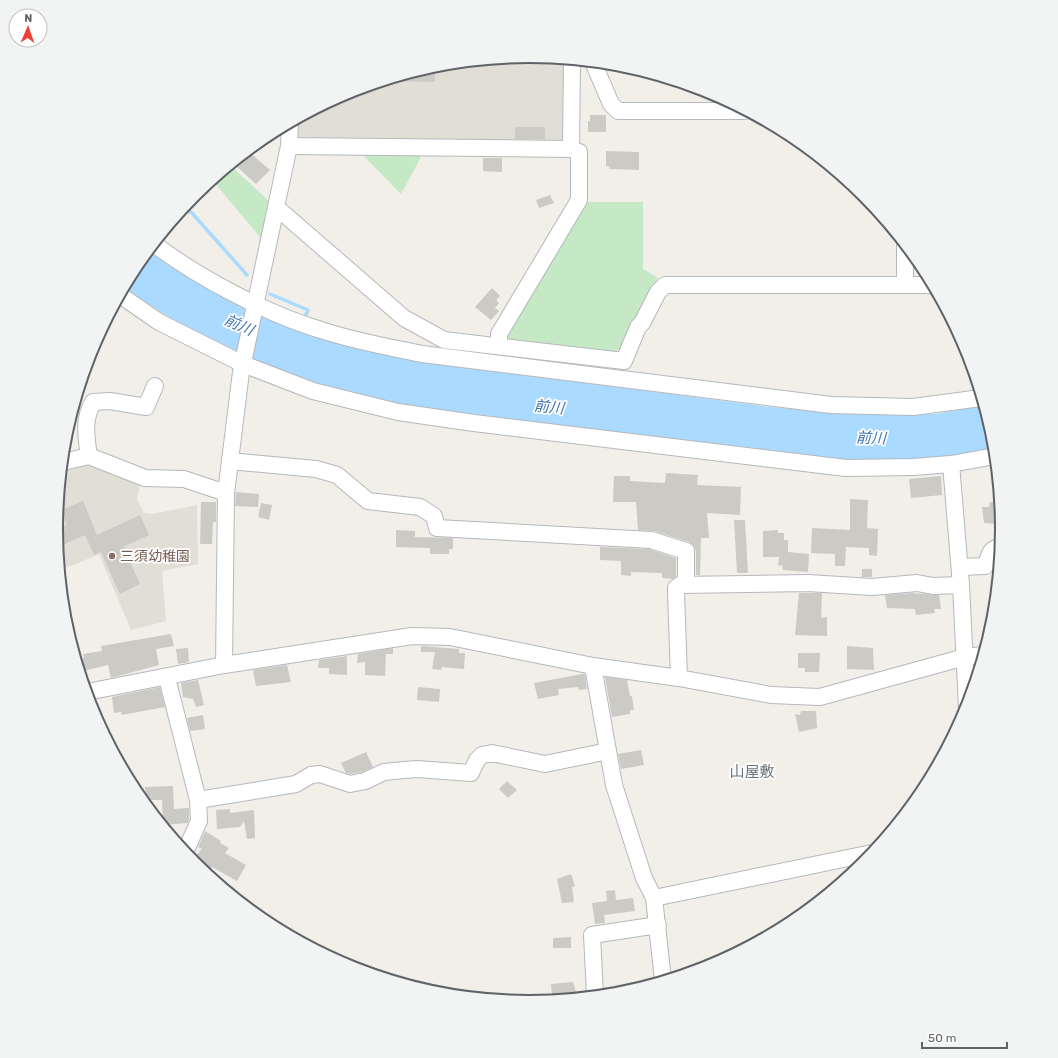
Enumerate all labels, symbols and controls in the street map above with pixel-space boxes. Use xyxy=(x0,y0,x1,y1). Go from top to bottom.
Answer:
north arrow xyxy=(8,8,48,48)
text: N xyxy=(24,12,33,25)
water label: 前川 xyxy=(222,311,258,340)
water label: 前川 xyxy=(533,396,567,418)
water label: 前川 xyxy=(856,428,888,448)
place label: 三須幼稚園 xyxy=(120,548,190,565)
marker: 三須幼稚園 xyxy=(107,551,117,561)
district label: 山屋敷 xyxy=(729,763,775,781)
scale bar xyxy=(922,1024,1007,1050)
text: 50 m xyxy=(928,1031,956,1045)

